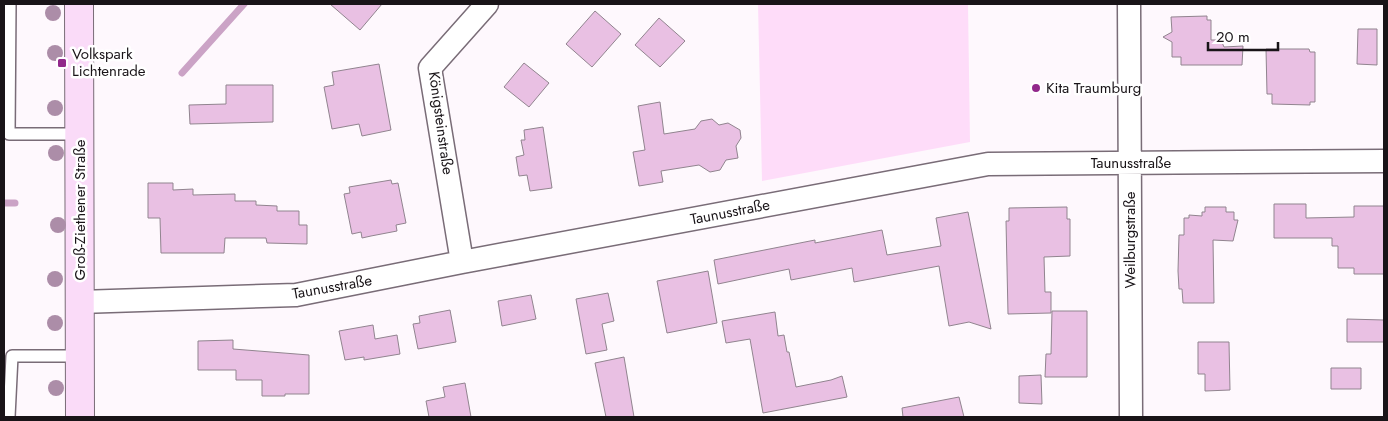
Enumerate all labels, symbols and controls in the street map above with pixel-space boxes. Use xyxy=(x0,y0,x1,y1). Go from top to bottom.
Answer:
scale bar xyxy=(1208,20,1278,52)
text: 20 m xyxy=(1216,26,1250,48)
place label: Volkspark Lichtenrade xyxy=(72,43,146,82)
marker: Volkspark Lichtenrade xyxy=(56,57,68,69)
street label: Königsteinstraße xyxy=(423,70,459,176)
place label: Kita Traumburg xyxy=(1046,77,1141,99)
marker: Kita Traumburg xyxy=(1030,82,1042,94)
street label: Groß-Ziethener Straße xyxy=(69,139,91,281)
street label: Taunusstraße xyxy=(1091,152,1172,174)
street label: Weilburgstraße xyxy=(1119,191,1141,288)
street label: Taunusstraße xyxy=(688,193,772,230)
street label: Taunusstraße xyxy=(290,269,374,305)

